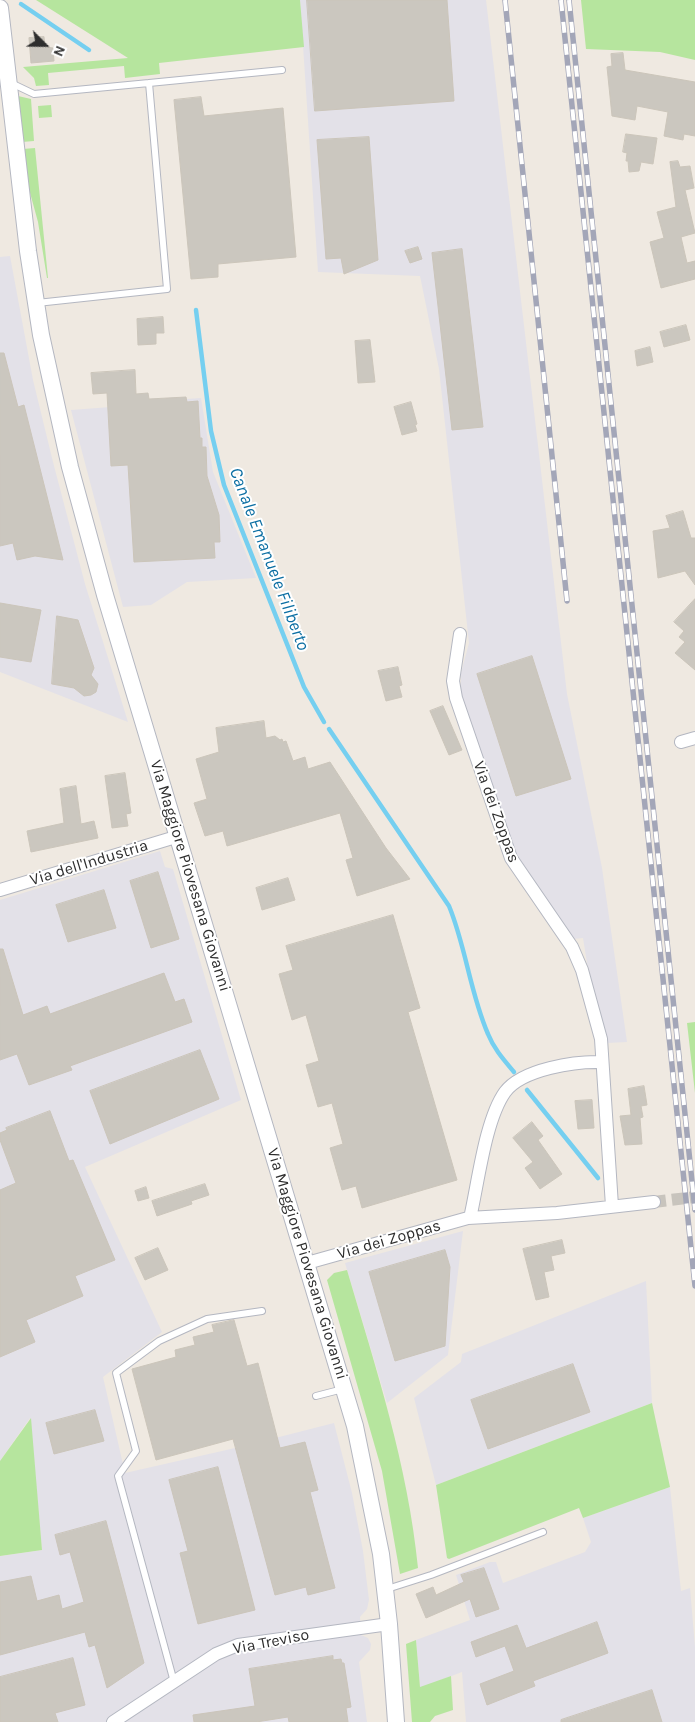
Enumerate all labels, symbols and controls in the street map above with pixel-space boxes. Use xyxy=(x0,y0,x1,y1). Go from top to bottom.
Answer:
north arrow xyxy=(20,20,70,70)
text: N xyxy=(49,43,69,59)
water label: Canale Emanuele Filiberto xyxy=(224,465,314,653)
street label: Via Maggiore Piovesana Giovanni xyxy=(146,758,234,994)
street label: Via dei Zoppas xyxy=(469,759,523,865)
street label: Via dell'Industria xyxy=(28,836,150,890)
street label: Via Maggiore Piovesana Giovanni xyxy=(263,1146,351,1382)
street label: Via dei Zoppas xyxy=(335,1216,443,1264)
street label: Via Treviso xyxy=(231,1625,311,1659)

